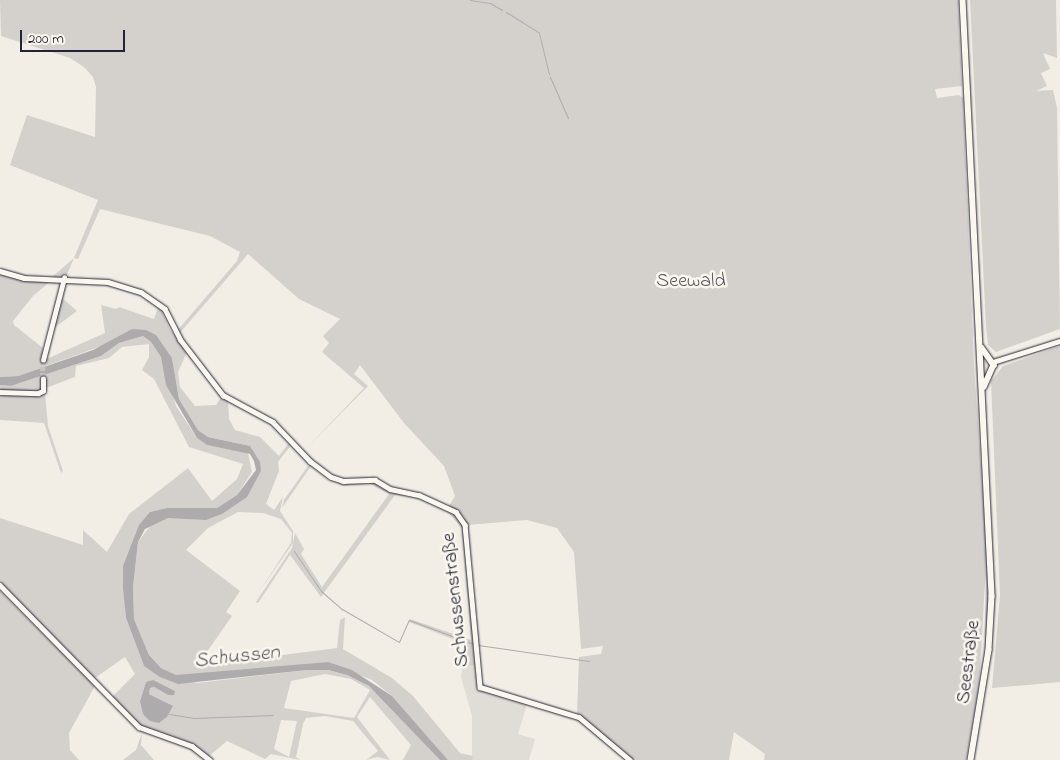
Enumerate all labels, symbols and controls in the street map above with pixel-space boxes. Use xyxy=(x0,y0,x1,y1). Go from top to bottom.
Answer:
scale bar xyxy=(22,20,128,52)
text: 200 m xyxy=(28,28,64,50)
park label: Seewald xyxy=(656,269,726,293)
street label: Schussenstraße xyxy=(437,532,475,668)
street label: Seestraße xyxy=(952,619,986,705)
water label: Schussen xyxy=(193,640,281,674)

